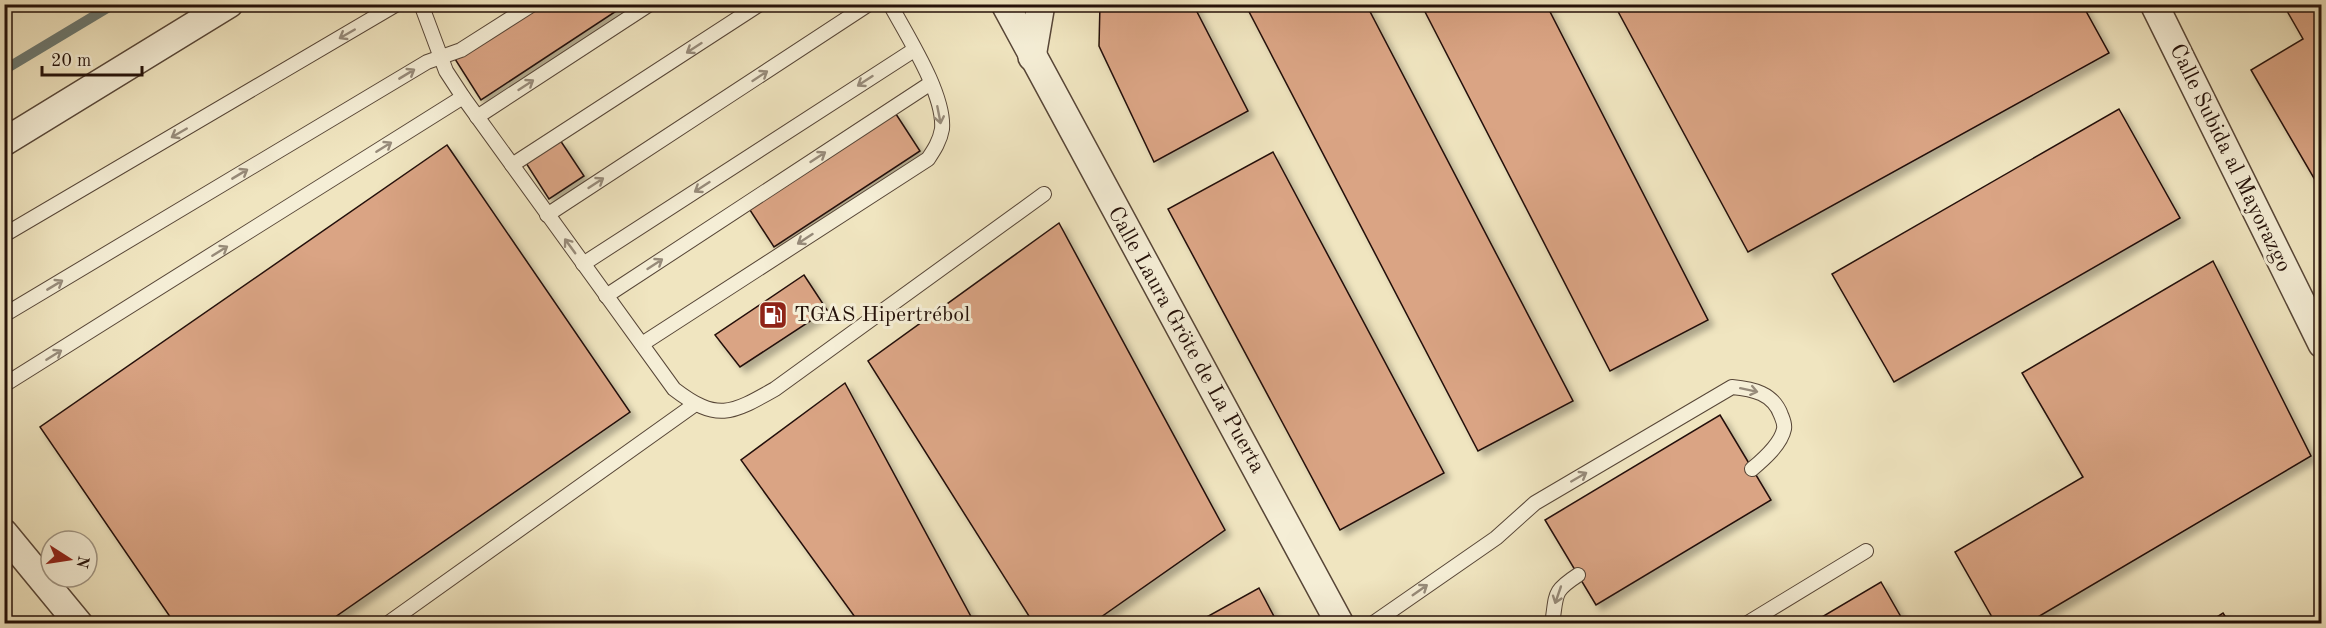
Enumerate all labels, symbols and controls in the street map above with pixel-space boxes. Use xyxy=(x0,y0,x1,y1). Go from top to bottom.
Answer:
one-way arrow xyxy=(339,28,356,40)
scale bar xyxy=(42,39,142,77)
one-way arrow xyxy=(685,41,702,54)
street label: Calle Subida al Mayorazgo xyxy=(2165,41,2295,275)
text: 20 m xyxy=(51,52,91,70)
one-way arrow xyxy=(398,67,415,79)
one-way arrow xyxy=(751,70,767,82)
one-way arrow xyxy=(857,75,874,88)
one-way arrow xyxy=(517,79,534,91)
one-way arrow xyxy=(934,104,945,124)
one-way arrow xyxy=(171,127,188,139)
one-way arrow xyxy=(376,140,393,153)
one-way arrow xyxy=(810,151,826,163)
one-way arrow xyxy=(231,168,248,180)
one-way arrow xyxy=(588,176,605,189)
one-way arrow xyxy=(693,181,710,194)
street label: Calle Laura Gröte de La Puerta xyxy=(1103,203,1269,477)
one-way arrow xyxy=(796,232,813,245)
one-way arrow xyxy=(564,238,576,254)
one-way arrow xyxy=(211,245,228,257)
one-way arrow xyxy=(647,258,663,270)
one-way arrow xyxy=(46,279,63,291)
fuel station icon: TGAS Hipertrébol xyxy=(757,299,789,331)
place label: TGAS Hipertrébol xyxy=(794,304,970,326)
one-way arrow xyxy=(46,348,63,361)
one-way arrow xyxy=(1739,385,1758,396)
one-way arrow xyxy=(1570,471,1587,483)
north arrow xyxy=(39,529,99,589)
text: N xyxy=(72,554,91,570)
one-way arrow xyxy=(1411,584,1428,596)
one-way arrow xyxy=(1552,586,1563,604)

